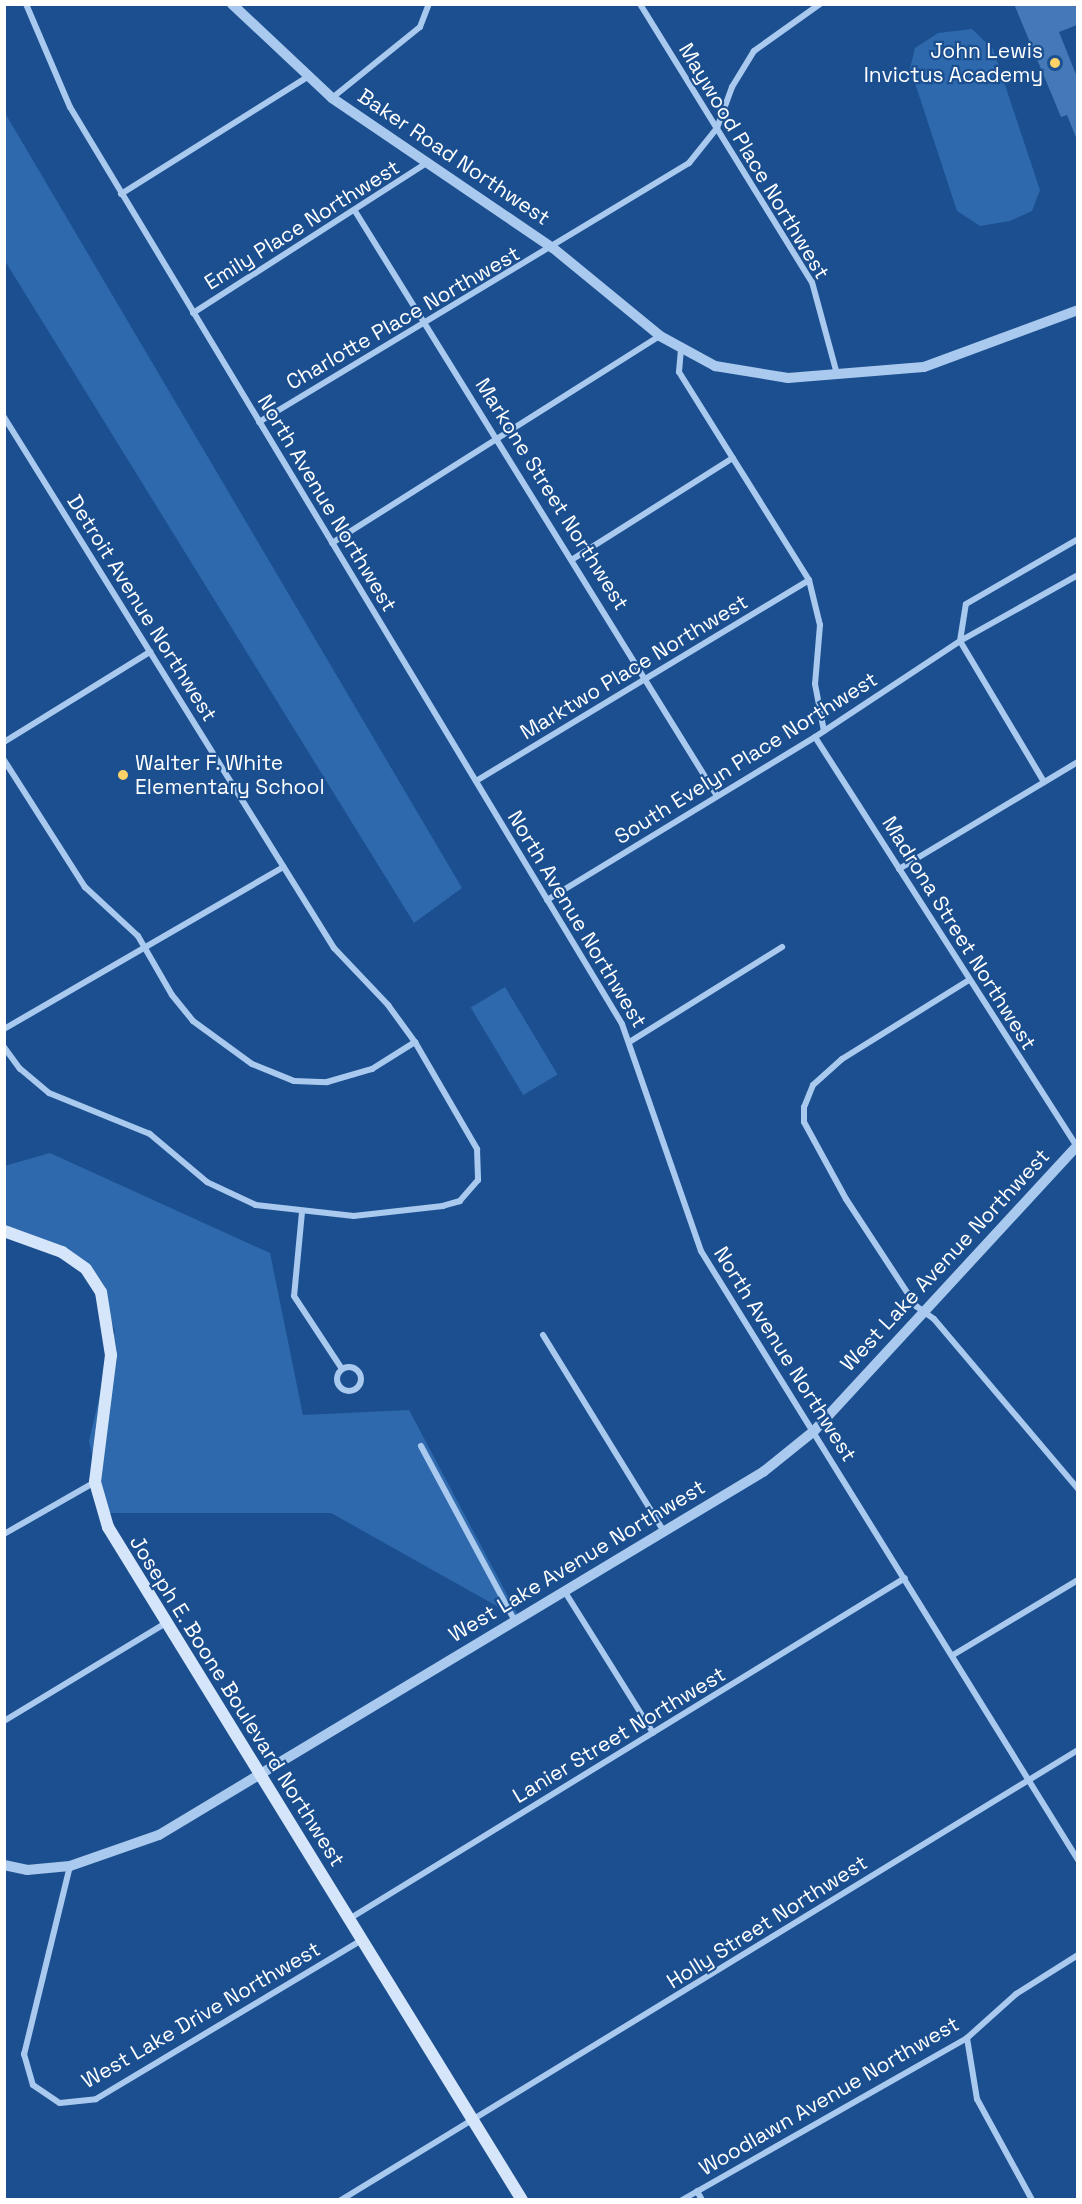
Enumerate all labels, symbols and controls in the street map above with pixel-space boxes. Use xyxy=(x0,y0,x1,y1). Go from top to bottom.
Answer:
street label: Maywood Place Northwest xyxy=(673,38,835,284)
place label: John Lewis Invictus Academy xyxy=(863,38,1043,88)
marker: John Lewis Invictus Academy xyxy=(1048,56,1062,70)
street label: Baker Road Northwest xyxy=(353,83,555,231)
street label: Emily Place Northwest xyxy=(200,155,404,295)
street label: Charlotte Place Northwest xyxy=(282,241,524,395)
street label: Markone Street Northwest xyxy=(470,373,634,615)
street label: North Avenue Northwest xyxy=(252,390,402,616)
street label: Detroit Avenue Northwest xyxy=(62,490,222,726)
street label: Marktwo Place Northwest xyxy=(516,589,752,745)
street label: South Evelyn Place Northwest xyxy=(610,667,882,849)
place label: Walter F. White Elementary School xyxy=(135,750,325,800)
marker: Walter F. White Elementary School xyxy=(116,768,130,782)
street label: North Avenue Northwest xyxy=(502,806,652,1032)
street label: Madrona Street Northwest xyxy=(877,812,1041,1054)
street label: West Lake Avenue Northwest xyxy=(835,1144,1055,1376)
street label: North Avenue Northwest xyxy=(708,1242,862,1466)
street label: West Lake Avenue Northwest xyxy=(444,1474,710,1648)
street label: Joseph E. Boone Boulevard Northwest xyxy=(124,1530,350,1872)
street label: Lanier Street Northwest xyxy=(508,1661,730,1809)
street label: Holly Street Northwest xyxy=(662,1850,872,1994)
street label: West Lake Drive Northwest xyxy=(77,1936,325,2094)
street label: Woodlawn Avenue Northwest xyxy=(695,2011,963,2181)

